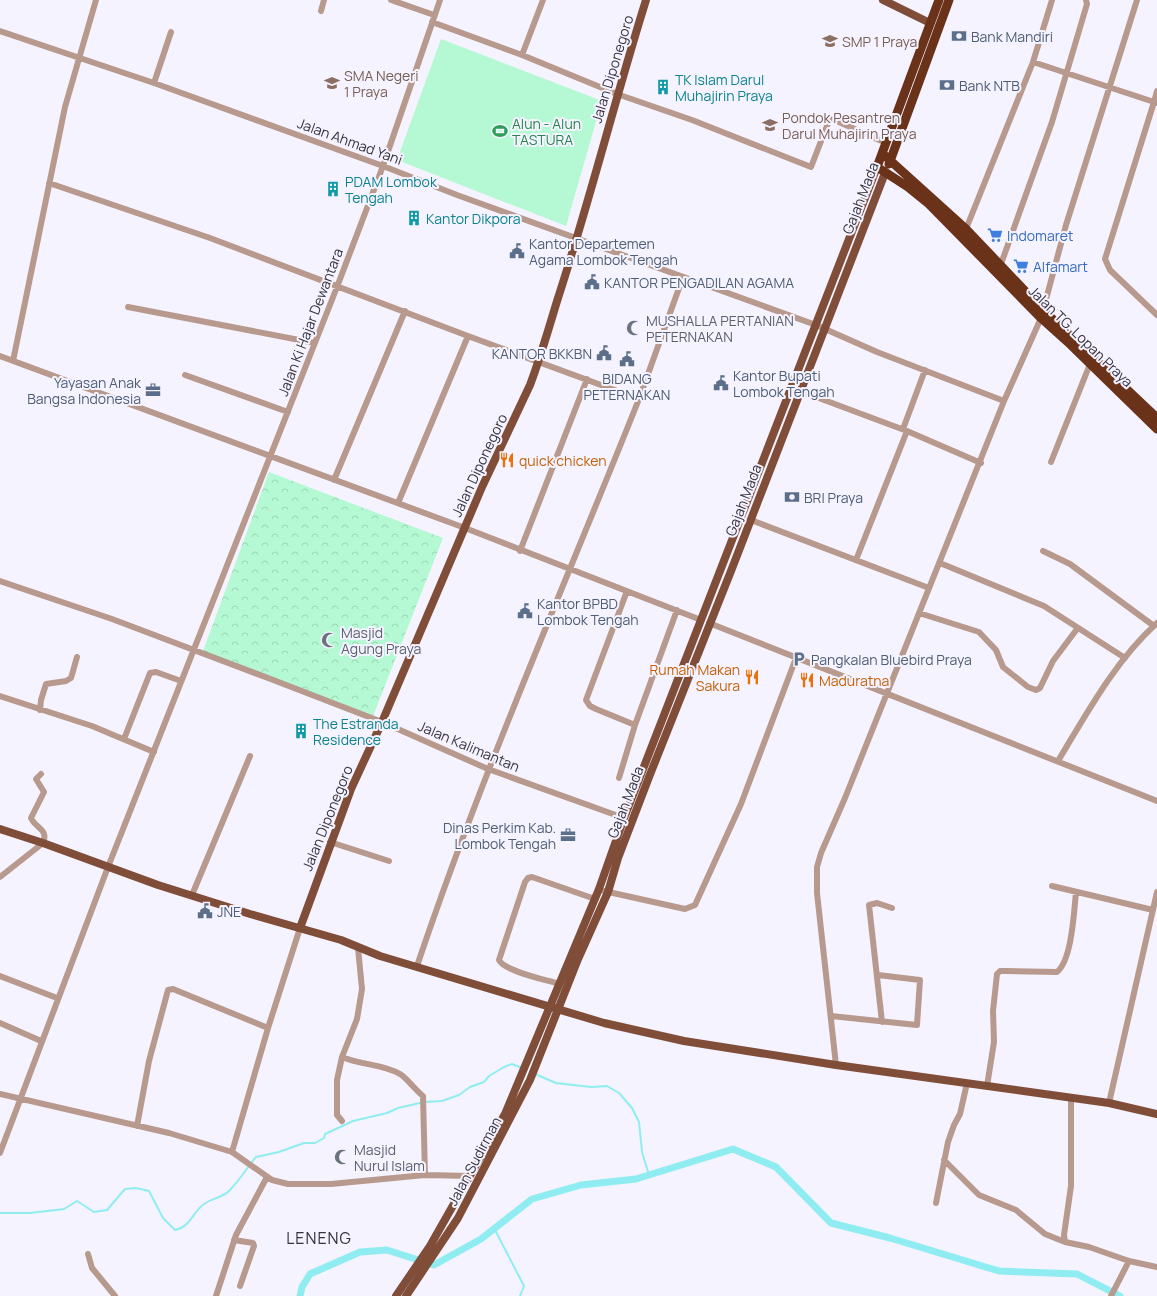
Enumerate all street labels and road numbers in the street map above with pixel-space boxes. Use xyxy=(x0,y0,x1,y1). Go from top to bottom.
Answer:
street label: Jalan Diponegoro xyxy=(587,13,637,125)
street label: Jalan Ahmad Yani xyxy=(295,113,405,169)
street label: Gajah Mada xyxy=(838,159,882,237)
street label: Jalan Ki Hajar Dewantara xyxy=(273,245,347,399)
street label: Jalan TG. Lopan Praya xyxy=(1025,281,1137,391)
street label: Jalan Diponegoro xyxy=(447,410,511,520)
street label: Gajah Mada xyxy=(721,461,765,539)
street label: Jalan Kalimantan xyxy=(415,716,523,776)
street label: Jalan Diponegoro xyxy=(297,763,357,873)
street label: Gajah Mada xyxy=(603,763,647,841)
street label: Jalan Sudirman xyxy=(443,1113,505,1209)

